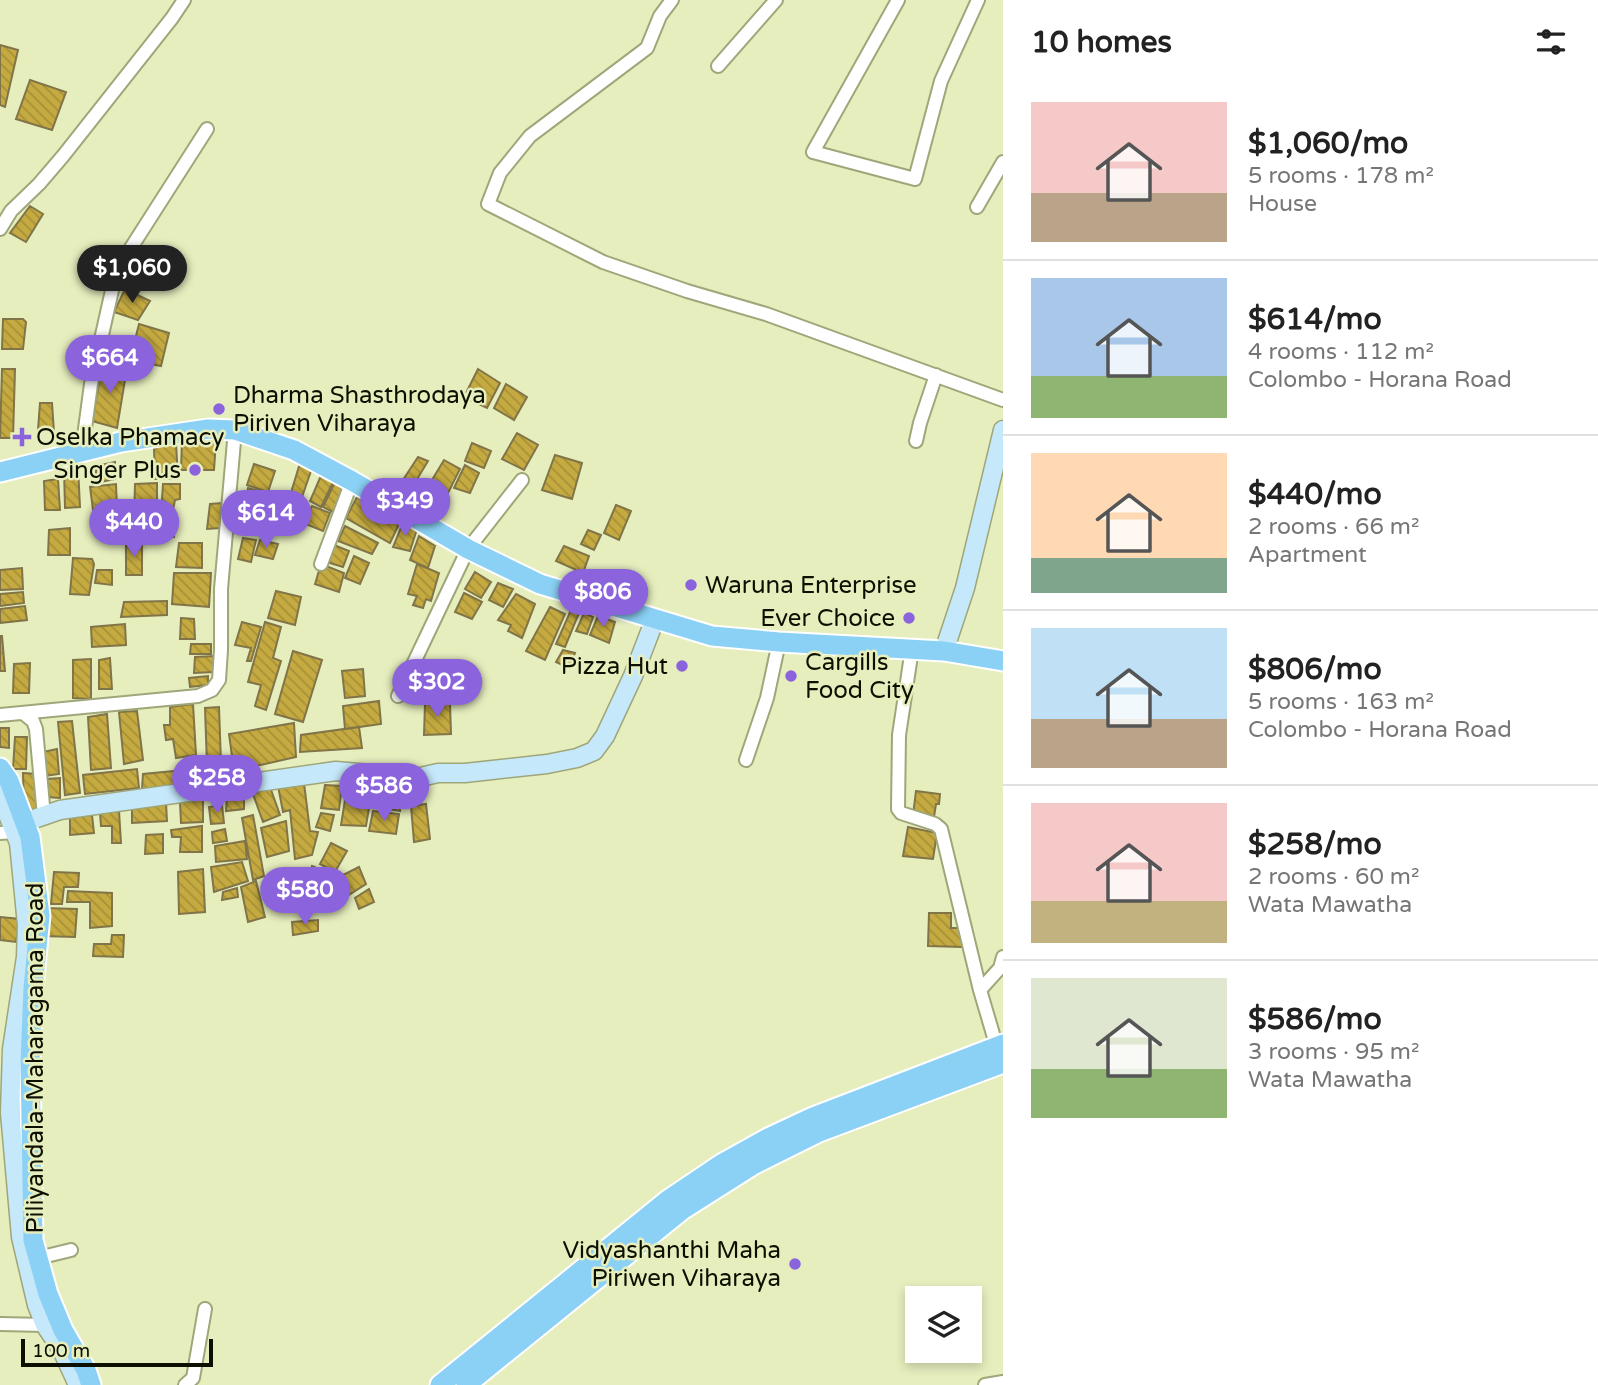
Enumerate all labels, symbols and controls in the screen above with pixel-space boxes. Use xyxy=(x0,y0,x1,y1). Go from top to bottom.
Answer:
icon: filters xyxy=(1532,23,1570,61)
text: 10 homes xyxy=(1031,24,1172,61)
text: $1,060/mo xyxy=(1248,125,1408,162)
icon: home xyxy=(1087,130,1171,214)
text: 5 rooms · 178 m² xyxy=(1248,162,1434,190)
text: House xyxy=(1248,190,1317,218)
pin: $1,060 xyxy=(75,246,189,305)
text: $1,060 xyxy=(93,254,171,282)
text: $614/mo xyxy=(1248,301,1382,338)
icon: home xyxy=(1087,306,1171,390)
pin: $664 xyxy=(69,336,151,395)
text: 4 rooms · 112 m² xyxy=(1248,338,1434,366)
text: $664 xyxy=(81,344,139,372)
text: Colombo - Horana Road xyxy=(1248,366,1512,394)
place label: Dharma Shasthrodaya Piriven Viharaya xyxy=(233,381,486,438)
marker: Dharma Shasthrodaya Piriven Viharaya xyxy=(211,401,227,417)
place label: Oselka Phamacy xyxy=(36,423,224,452)
marker: Oselka Phamacy xyxy=(14,429,30,445)
place label: Singer Plus xyxy=(54,456,181,485)
marker: Singer Plus xyxy=(187,462,203,478)
text: $440/mo xyxy=(1248,476,1382,513)
pin: $349 xyxy=(364,478,446,538)
icon: home xyxy=(1087,481,1171,565)
text: $349 xyxy=(376,487,434,515)
pin: $614 xyxy=(225,490,307,550)
text: $614 xyxy=(237,499,295,527)
pin: $440 xyxy=(93,500,175,559)
text: $440 xyxy=(105,508,163,536)
text: 2 rooms · 66 m² xyxy=(1248,513,1419,541)
text: Apartment xyxy=(1248,541,1367,569)
pin: $806 xyxy=(562,570,644,629)
place label: Waruna Enterprise xyxy=(705,571,917,600)
marker: Waruna Enterprise xyxy=(683,577,699,593)
text: $806 xyxy=(574,578,632,606)
place label: Ever Choice xyxy=(760,604,895,633)
marker: Ever Choice xyxy=(901,610,917,626)
place label: Cargills Food City xyxy=(805,648,914,705)
text: $806/mo xyxy=(1248,651,1382,688)
place label: Pizza Hut xyxy=(561,652,668,681)
icon: home xyxy=(1087,656,1171,740)
marker: Pizza Hut xyxy=(674,658,690,674)
pin: $302 xyxy=(396,660,478,719)
text: $302 xyxy=(408,668,466,696)
marker: Cargills Food City xyxy=(783,668,799,684)
text: 5 rooms · 163 m² xyxy=(1248,688,1434,716)
text: Colombo - Horana Road xyxy=(1248,716,1512,744)
pin: $258 xyxy=(176,756,258,815)
text: $258 xyxy=(188,764,246,792)
pin: $586 xyxy=(343,764,425,823)
text: $586 xyxy=(355,772,413,800)
text: $258/mo xyxy=(1248,826,1382,863)
icon: home xyxy=(1087,831,1171,915)
text: 2 rooms · 60 m² xyxy=(1248,863,1419,891)
pin: $580 xyxy=(264,867,346,927)
text: $580 xyxy=(276,876,334,904)
street label: Piliyandala-Maharagama Road xyxy=(21,883,50,1233)
text: Wata Mawatha xyxy=(1248,891,1412,919)
text: $586/mo xyxy=(1248,1001,1382,1038)
icon: home xyxy=(1087,1006,1171,1090)
text: 3 rooms · 95 m² xyxy=(1248,1038,1419,1066)
text: Wata Mawatha xyxy=(1248,1066,1412,1094)
place label: Vidyashanthi Maha Piriwen Viharaya xyxy=(563,1236,781,1293)
marker: Vidyashanthi Maha Piriwen Viharaya xyxy=(787,1256,803,1272)
map controls xyxy=(905,1286,982,1363)
button: layers xyxy=(905,1286,982,1363)
scale bar xyxy=(21,1336,214,1368)
text: 100 m xyxy=(32,1340,90,1362)

